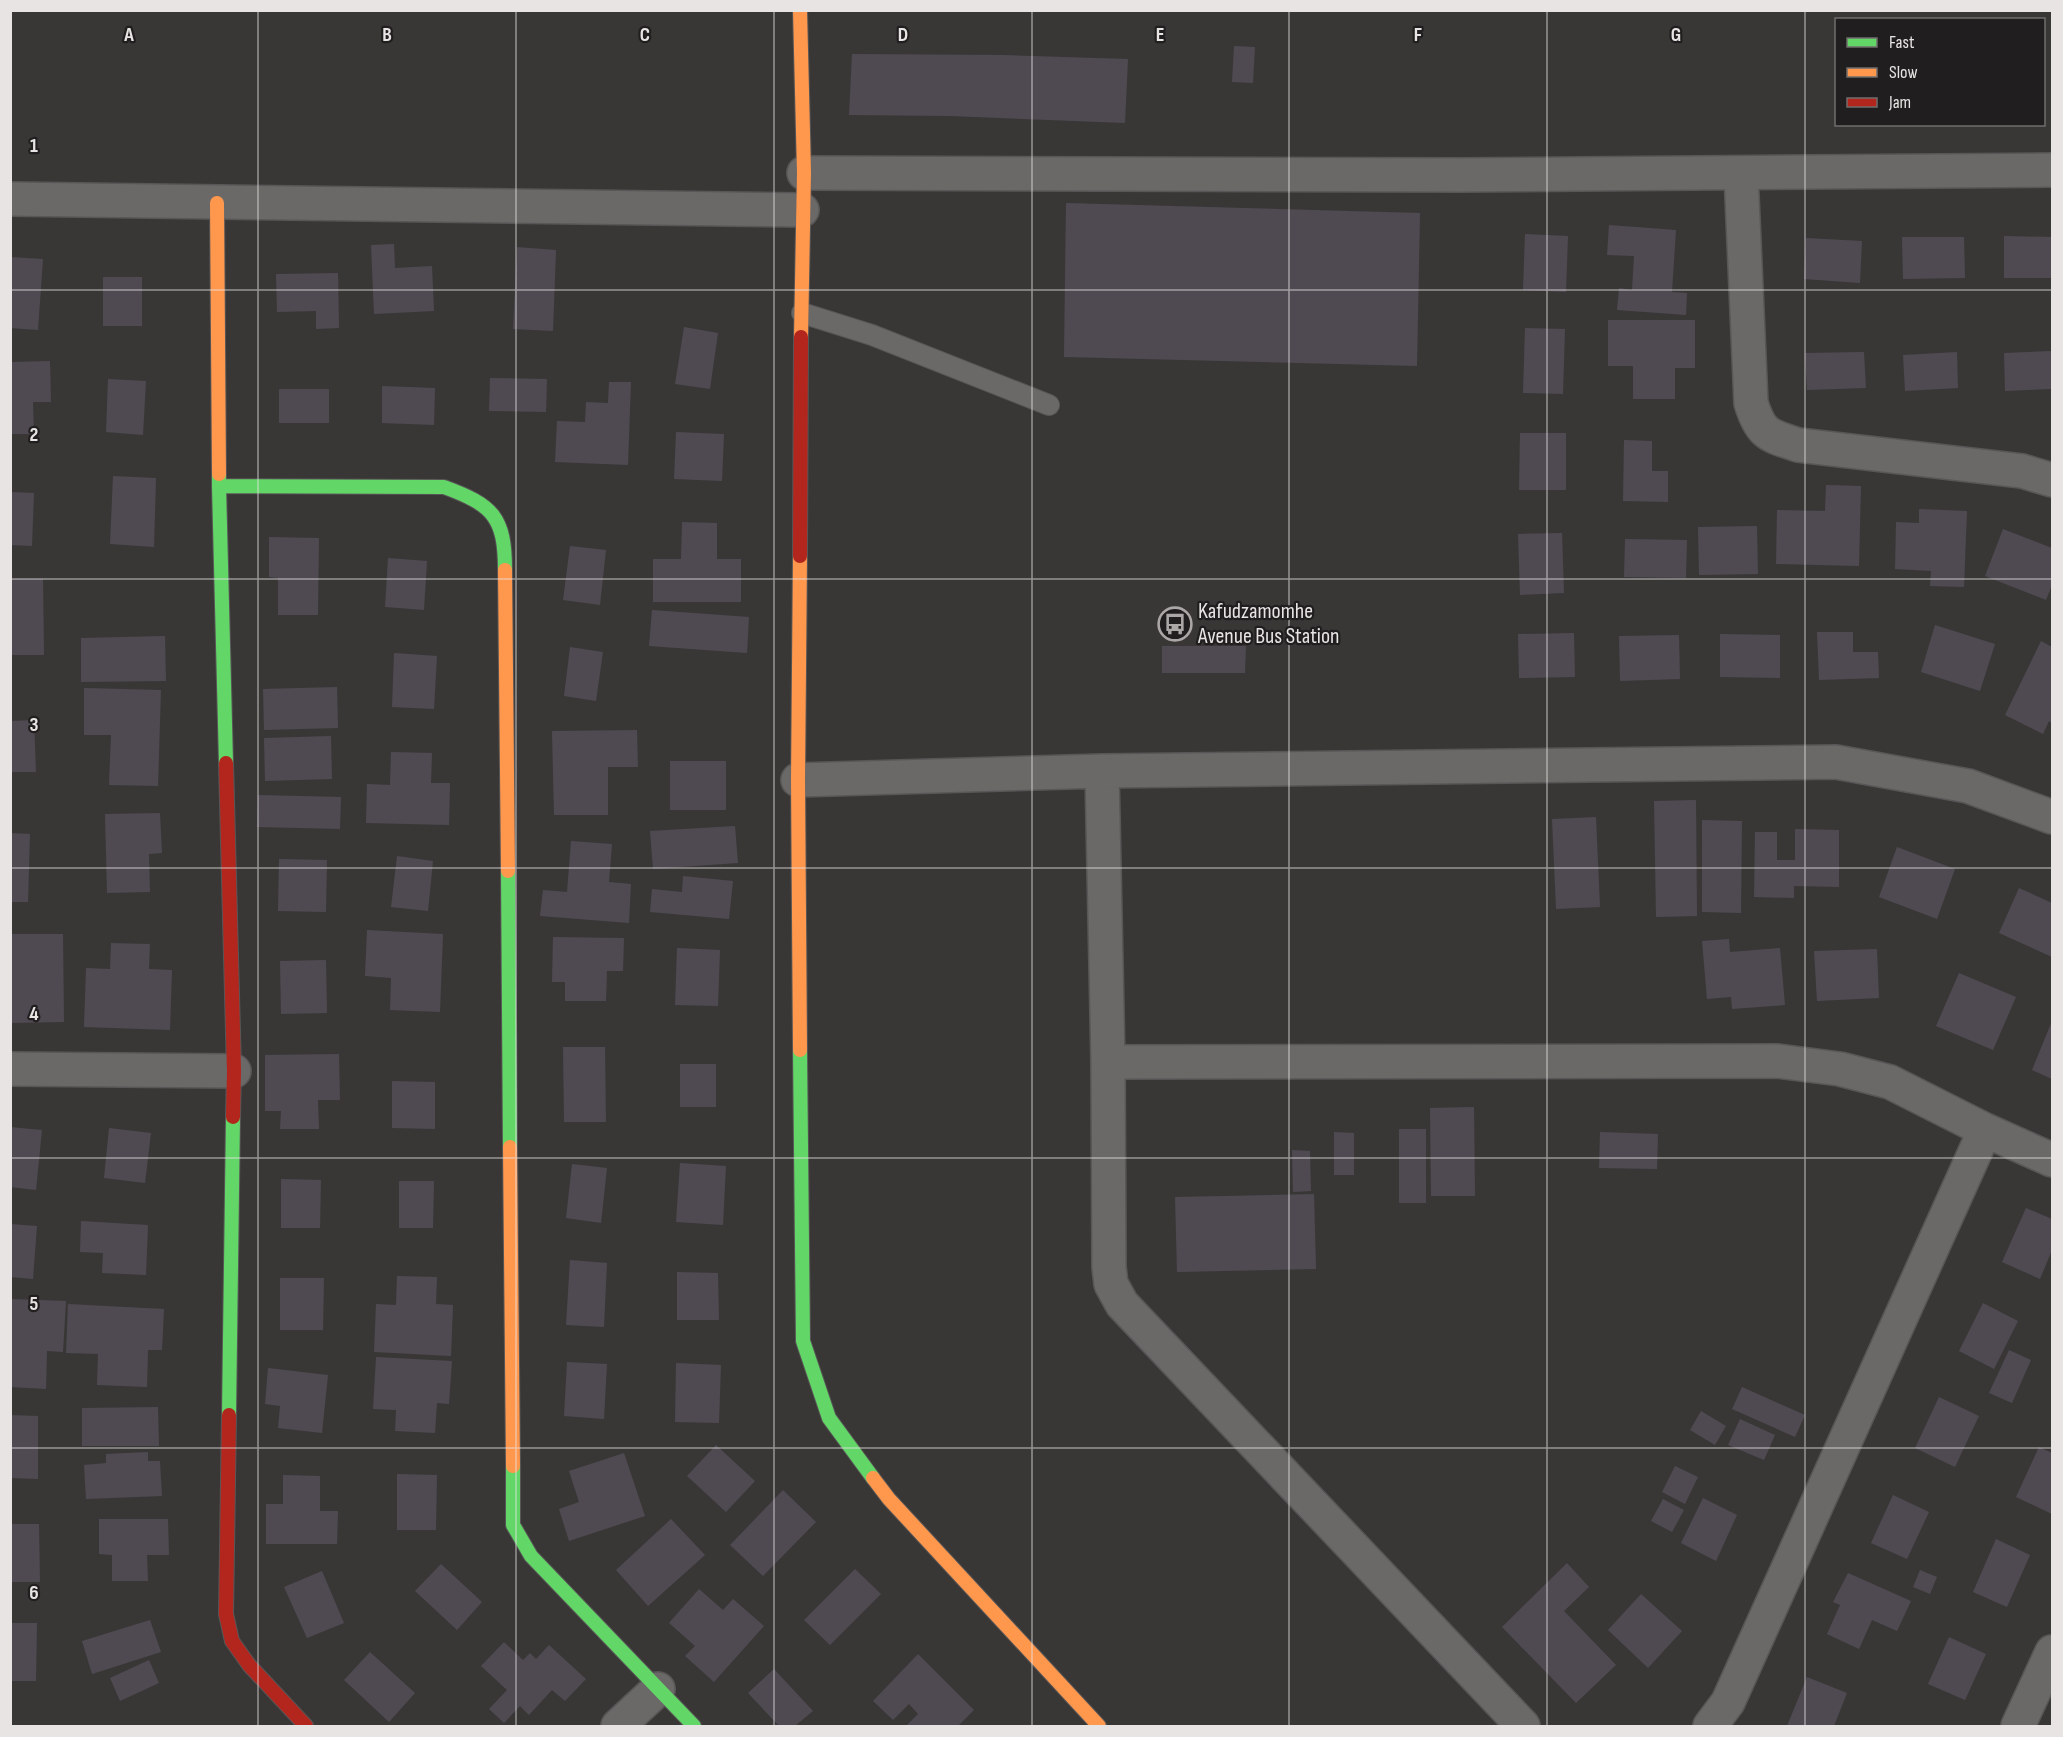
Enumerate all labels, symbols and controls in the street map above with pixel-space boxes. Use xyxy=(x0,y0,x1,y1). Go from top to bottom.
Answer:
legend xyxy=(1835,18,2045,126)
text: A xyxy=(123,23,134,47)
text: B xyxy=(382,23,392,47)
text: C xyxy=(640,23,650,47)
text: D xyxy=(898,23,908,47)
text: E xyxy=(1156,23,1164,47)
text: F xyxy=(1414,23,1422,47)
text: G xyxy=(1671,23,1681,47)
text: Fast xyxy=(1889,32,1915,53)
text: Slow xyxy=(1889,62,1918,83)
text: Jam xyxy=(1888,92,1911,113)
text: 1 xyxy=(30,134,38,158)
text: 2 xyxy=(30,423,38,447)
place label: Kafudzamomhe Avenue Bus Station xyxy=(1197,598,1340,650)
bus stop icon: Kafudzamomhe Avenue Bus Station xyxy=(1157,606,1193,642)
text: 3 xyxy=(30,713,39,737)
text: 4 xyxy=(29,1002,39,1026)
text: 5 xyxy=(30,1292,39,1316)
text: 6 xyxy=(29,1581,39,1605)

